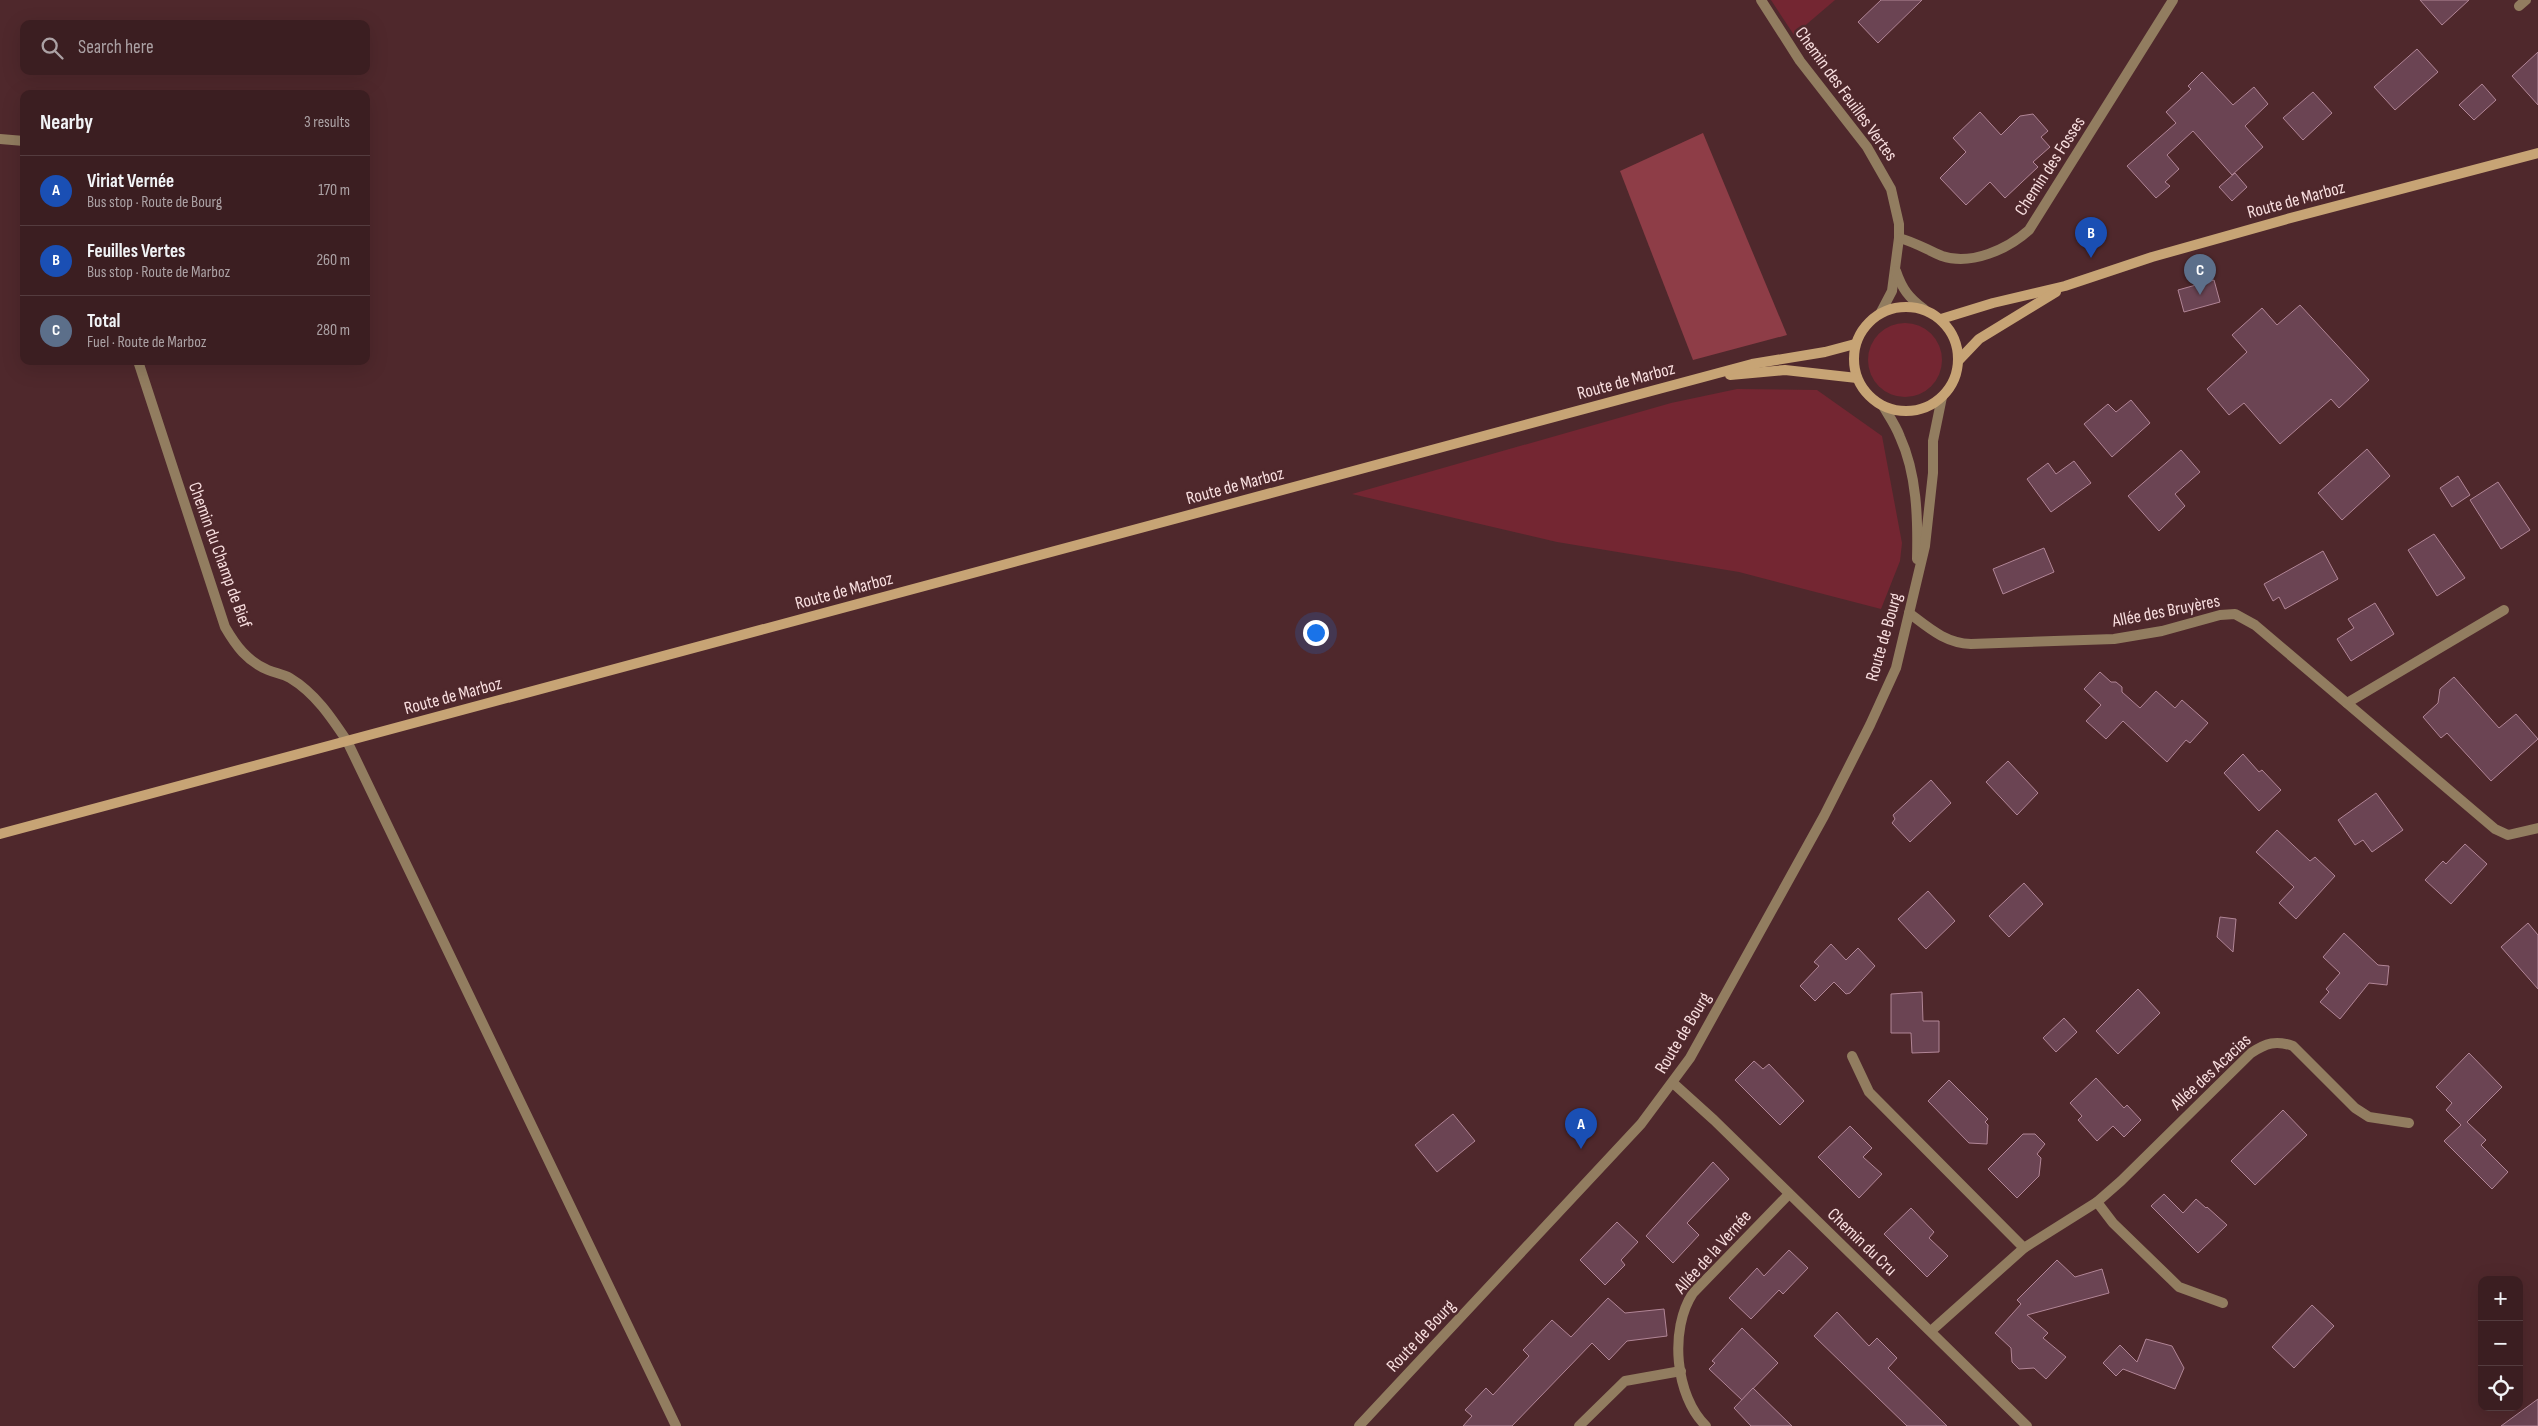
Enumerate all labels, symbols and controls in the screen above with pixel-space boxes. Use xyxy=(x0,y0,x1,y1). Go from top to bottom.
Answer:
search box xyxy=(20,20,370,75)
street label: Chemin des Feuilles Vertes xyxy=(1790,23,1902,165)
icon: search xyxy=(38,34,66,62)
text: Search here xyxy=(78,36,154,59)
text: Nearby xyxy=(40,110,93,135)
text: 3 results xyxy=(304,113,350,132)
street label: Chemin des Fosses xyxy=(2010,113,2090,219)
text: Viriat Vernée xyxy=(87,170,174,193)
street label: Route de Marboz xyxy=(2245,177,2348,223)
text: A xyxy=(52,181,60,200)
text: 170 m xyxy=(318,181,350,200)
text: Bus stop · Route de Bourg xyxy=(87,193,222,212)
pin: B xyxy=(2075,217,2107,258)
text: Feuilles Vertes xyxy=(87,240,185,263)
text: B xyxy=(52,251,60,270)
text: 260 m xyxy=(316,251,350,270)
pin: C xyxy=(2184,254,2216,295)
text: Bus stop · Route de Marboz xyxy=(87,263,230,282)
text: Total xyxy=(87,310,120,333)
text: C xyxy=(52,321,60,340)
text: 280 m xyxy=(316,321,350,340)
text: Fuel · Route de Marboz xyxy=(87,333,206,352)
street label: Route de Marboz xyxy=(1575,358,1678,404)
street label: Route de Marboz xyxy=(1184,463,1287,509)
street label: Chemin du Champ de Bief xyxy=(184,479,256,632)
street label: Route de Marboz xyxy=(793,568,896,614)
street label: Route de Bourg xyxy=(1861,590,1907,684)
street label: Allée des Bruyères xyxy=(2109,590,2222,632)
your location xyxy=(1303,620,1329,646)
street label: Route de Marboz xyxy=(402,673,505,719)
street label: Route de Bourg xyxy=(1651,989,1715,1077)
street label: Allée des Acacias xyxy=(2166,1030,2255,1115)
pin: A xyxy=(1565,1108,1597,1149)
street label: Chemin du Cru xyxy=(1823,1204,1901,1280)
street label: Allée de la Vernée xyxy=(1669,1206,1756,1299)
map controls xyxy=(2478,1276,2523,1411)
button: + xyxy=(2478,1276,2523,1321)
street label: Route de Bourg xyxy=(1382,1296,1460,1376)
button: − xyxy=(2478,1321,2523,1366)
button: locate xyxy=(2478,1366,2523,1411)

